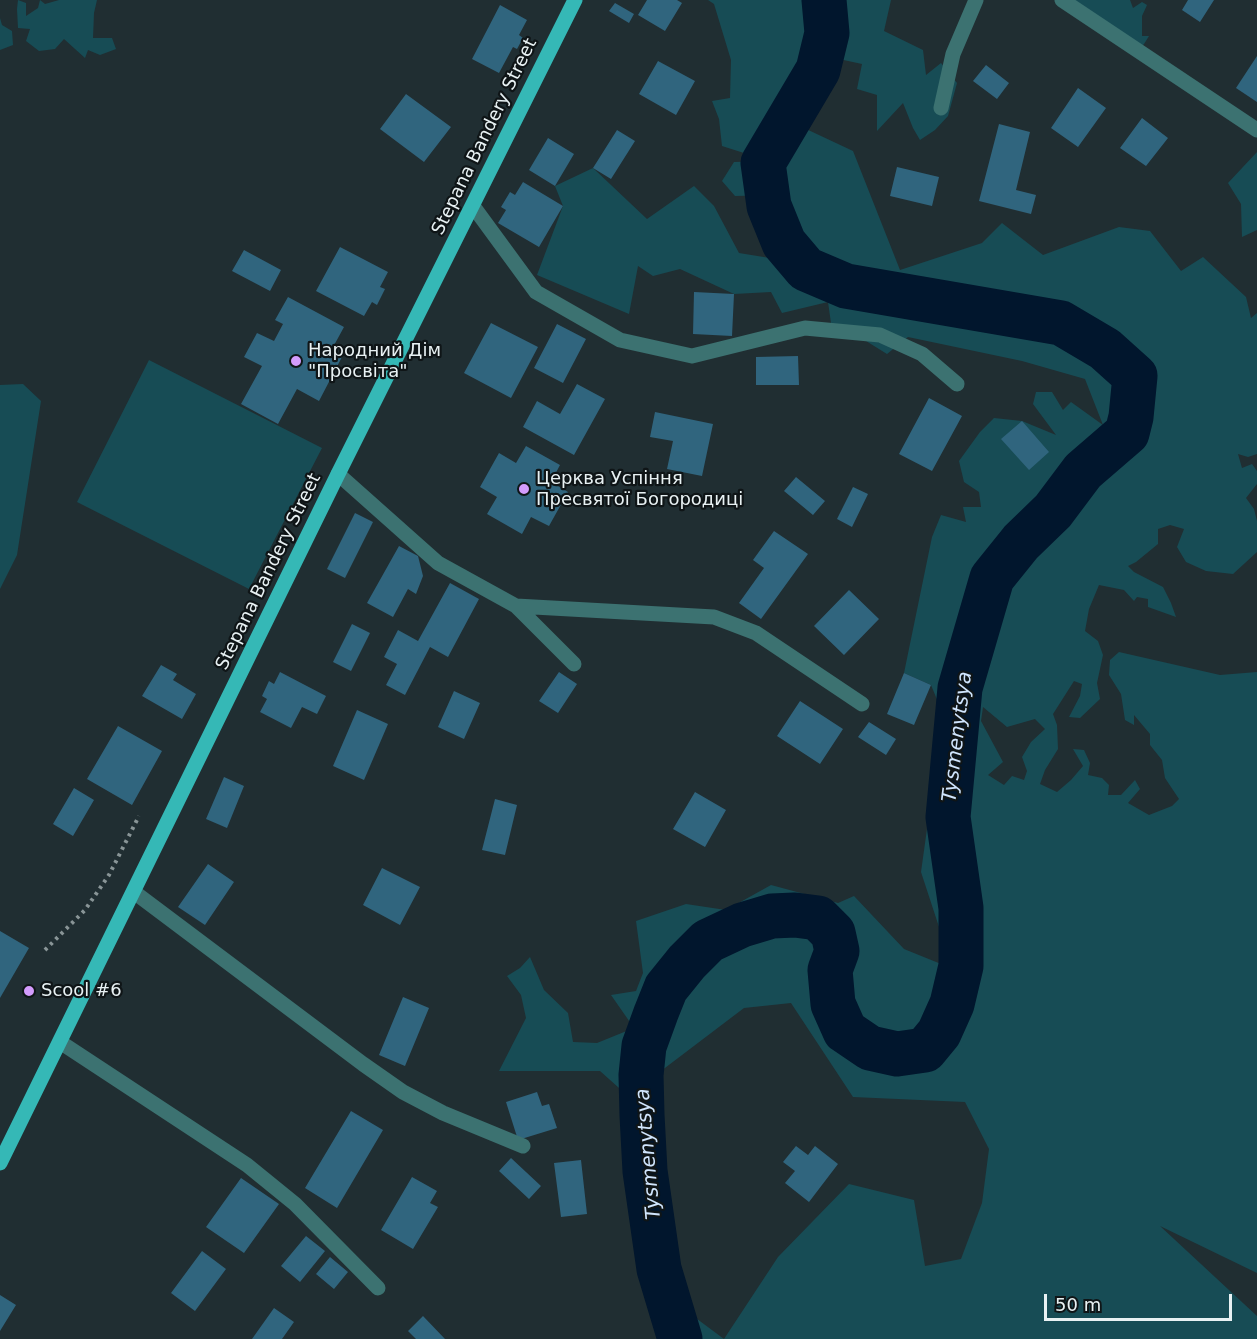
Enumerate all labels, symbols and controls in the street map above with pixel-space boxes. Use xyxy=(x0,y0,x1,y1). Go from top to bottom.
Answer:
street label: Stepana Bandery Street xyxy=(428,35,542,239)
place label: Народний Дім "Просвіта" xyxy=(308,340,441,382)
marker: Народний Дім "Просвіта" xyxy=(289,354,303,368)
place label: Церква Успіння Пресвятої Богородиці xyxy=(536,468,743,510)
street label: Stepana Bandery Street xyxy=(212,470,326,674)
marker: Церква Успіння Пресвятої Богородиці xyxy=(517,482,531,496)
water label: Tysmenytsya xyxy=(938,670,978,804)
place label: Scool #6 xyxy=(41,980,122,1002)
marker: Scool #6 xyxy=(22,984,36,998)
water label: Tysmenytsya xyxy=(631,1088,667,1220)
scale bar xyxy=(1047,1282,1234,1320)
text: 50 m xyxy=(1055,1294,1101,1315)

